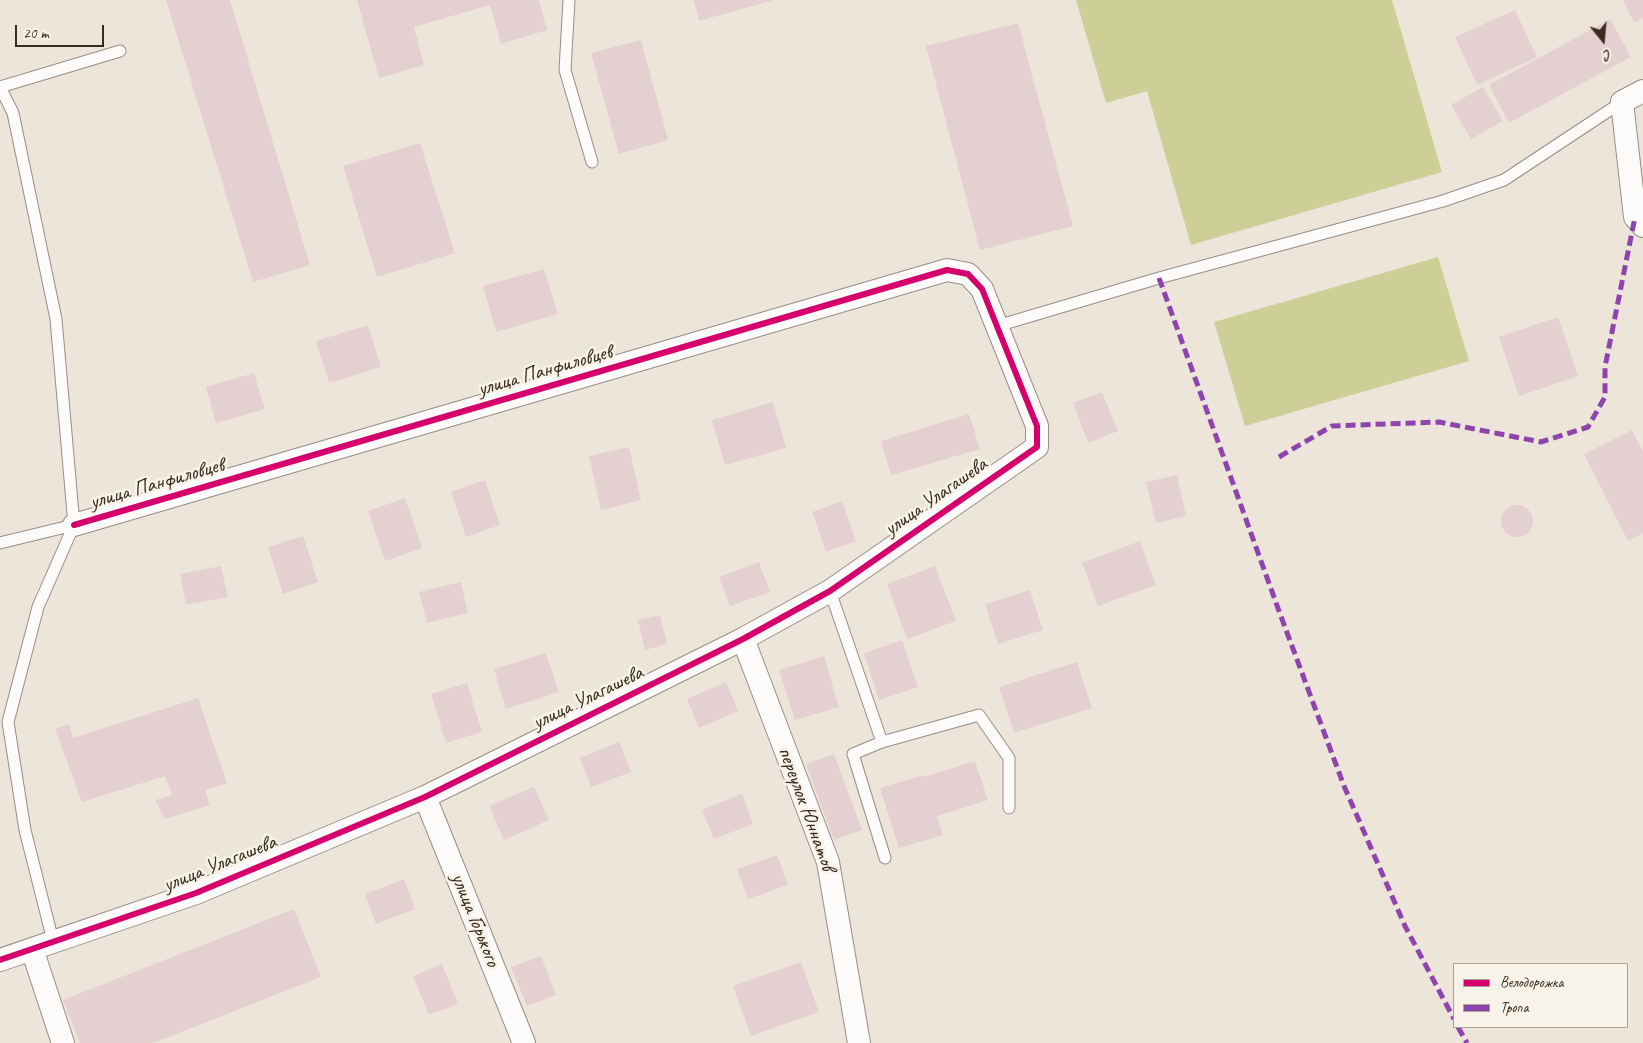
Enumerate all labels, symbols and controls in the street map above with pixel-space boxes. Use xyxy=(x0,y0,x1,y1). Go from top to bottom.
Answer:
scale bar xyxy=(18,15,106,47)
north arrow xyxy=(1578,15,1628,65)
text: 20 m xyxy=(23,24,49,43)
text: С xyxy=(1602,46,1613,64)
street label: улица Панфиловцев xyxy=(475,340,615,402)
street label: улица Улагашева xyxy=(880,452,992,542)
street label: улица Панфиловцев xyxy=(87,453,227,515)
street label: улица Улагашева xyxy=(529,660,647,736)
street label: переулок Юннатов xyxy=(772,744,840,874)
street label: улица Улагашева xyxy=(160,830,280,898)
street label: улица Горького xyxy=(445,869,505,971)
legend xyxy=(1453,963,1628,1028)
text: Велодорожка xyxy=(1500,973,1563,992)
text: Тропа xyxy=(1500,998,1528,1017)

